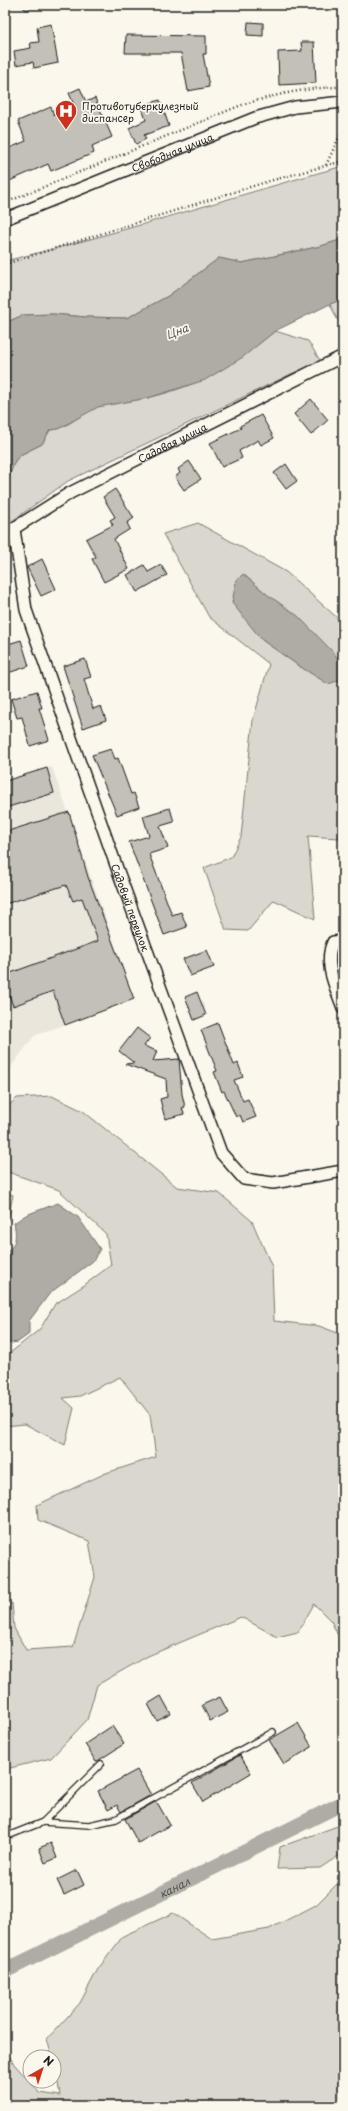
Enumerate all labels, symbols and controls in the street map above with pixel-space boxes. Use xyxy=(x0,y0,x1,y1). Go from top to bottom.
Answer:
hospital icon: Противотуберкулезный диспансер xyxy=(53,98,79,131)
place label: Противотуберкулезный диспансер xyxy=(82,98,199,125)
street label: Свободная улица xyxy=(129,128,216,175)
water label: Цна xyxy=(163,319,192,343)
street label: Садовая улица xyxy=(135,418,210,465)
street label: Садовый переулок xyxy=(108,861,154,953)
water label: канал xyxy=(156,1872,193,1902)
north arrow xyxy=(22,2049,62,2089)
text: N xyxy=(40,2051,58,2070)

